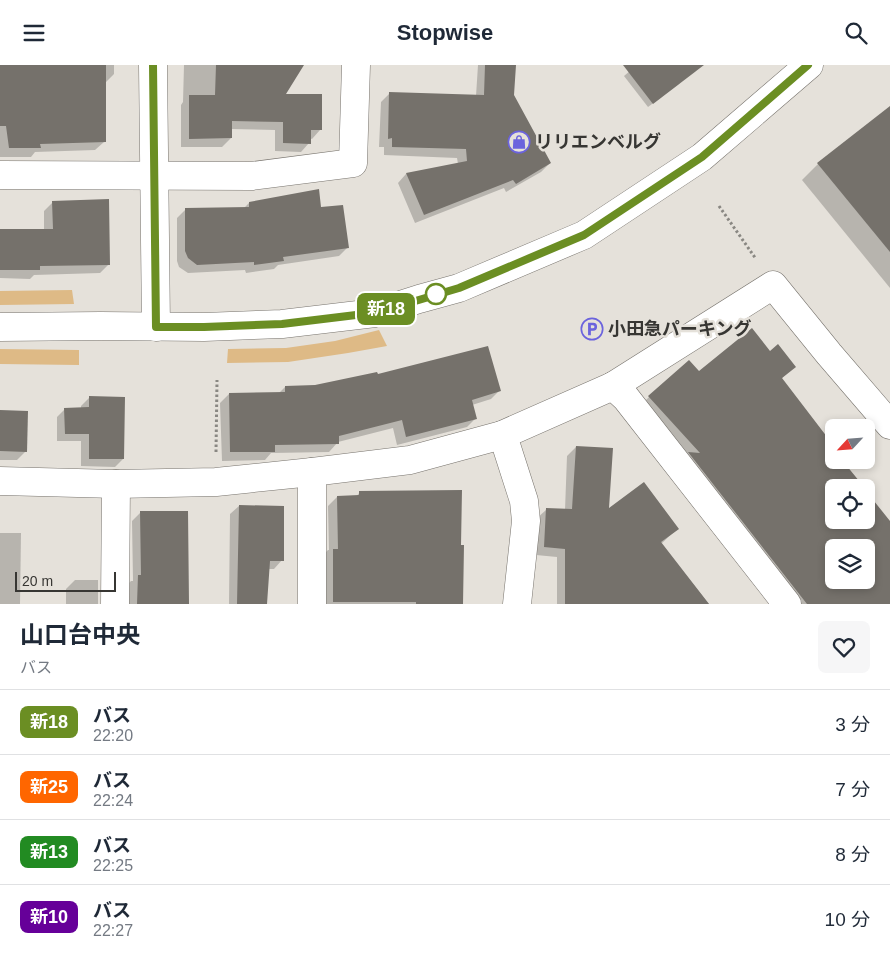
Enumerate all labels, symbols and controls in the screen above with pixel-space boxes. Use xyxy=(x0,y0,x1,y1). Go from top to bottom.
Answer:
icon: menu xyxy=(20,19,48,47)
icon: search xyxy=(842,19,870,47)
text: Stopwise xyxy=(397,20,493,45)
shop icon: リリエンベルグ xyxy=(507,130,531,154)
place label: リリエンベルグ xyxy=(535,132,661,152)
unlabelled marker xyxy=(425,283,447,305)
line badge: 新18 xyxy=(357,293,415,325)
text: 新18 xyxy=(367,299,405,319)
parking icon: 小田急パーキング xyxy=(580,317,604,341)
place label: 小田急パーキング xyxy=(608,319,751,339)
north arrow xyxy=(825,419,875,469)
map controls xyxy=(825,419,875,589)
button: locate xyxy=(825,479,875,529)
button: layers xyxy=(825,539,875,589)
scale bar xyxy=(15,569,116,592)
text: 20 m xyxy=(22,573,53,589)
text: 山口台中央 xyxy=(20,621,140,648)
button: heart xyxy=(818,621,870,673)
text: バス xyxy=(20,659,52,676)
text: バス xyxy=(93,705,131,726)
text: 新18 xyxy=(30,712,68,732)
text: 3 分 xyxy=(835,714,870,735)
text: 22:20 xyxy=(93,727,133,744)
text: バス xyxy=(93,770,131,791)
text: 新25 xyxy=(30,777,68,797)
text: 7 分 xyxy=(835,779,870,800)
text: 22:24 xyxy=(93,792,133,809)
text: バス xyxy=(93,835,131,856)
text: 新13 xyxy=(30,842,68,862)
text: 8 分 xyxy=(835,844,870,865)
text: 22:25 xyxy=(93,857,133,874)
text: バス xyxy=(93,900,131,921)
text: 新10 xyxy=(30,907,68,927)
text: 10 分 xyxy=(825,909,870,930)
text: 22:27 xyxy=(93,922,133,939)

